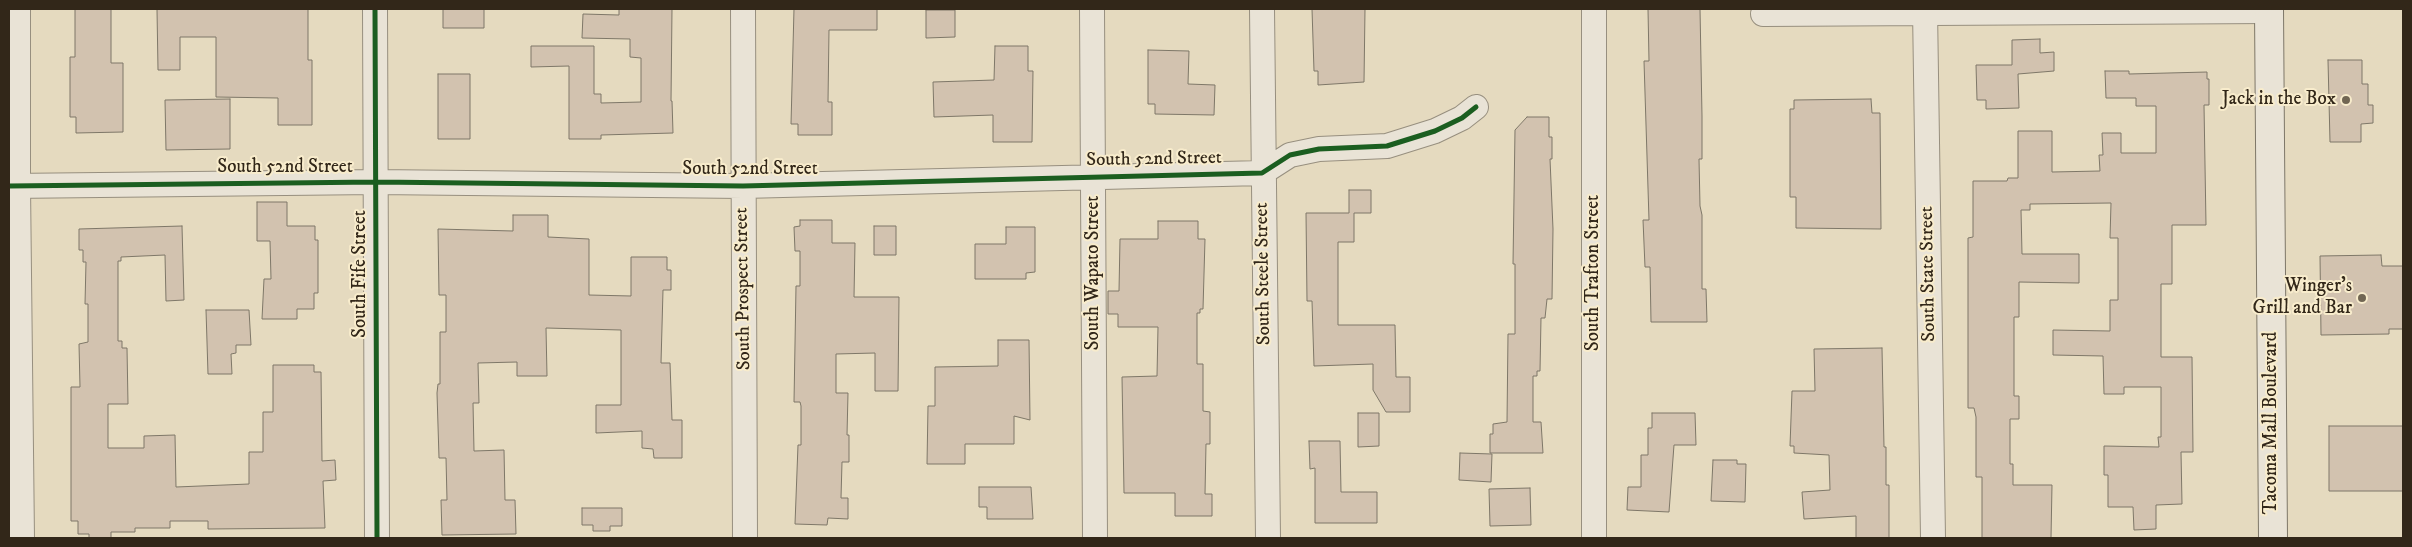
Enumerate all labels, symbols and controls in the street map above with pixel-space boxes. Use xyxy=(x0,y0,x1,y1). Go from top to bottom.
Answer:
place label: Jack in the Box xyxy=(2222,89,2336,111)
marker: Jack in the Box xyxy=(2340,94,2352,106)
street label: South 52nd Street xyxy=(1086,147,1222,173)
street label: South 52nd Street xyxy=(217,157,353,179)
street label: South 52nd Street xyxy=(682,159,818,181)
street label: South Trafton Street xyxy=(1583,195,1605,351)
street label: South Wapato Street xyxy=(1083,196,1105,350)
street label: South Steele Street xyxy=(1251,202,1277,346)
street label: South State Street xyxy=(1916,206,1942,342)
street label: South Prospect Street xyxy=(731,207,757,371)
street label: South Fife Street xyxy=(350,210,372,338)
place label: Winger's Grill and Bar xyxy=(2253,276,2352,320)
marker: Winger's Grill and Bar xyxy=(2356,292,2368,304)
street label: Tacoma Mall Boulevard xyxy=(2261,332,2283,514)

